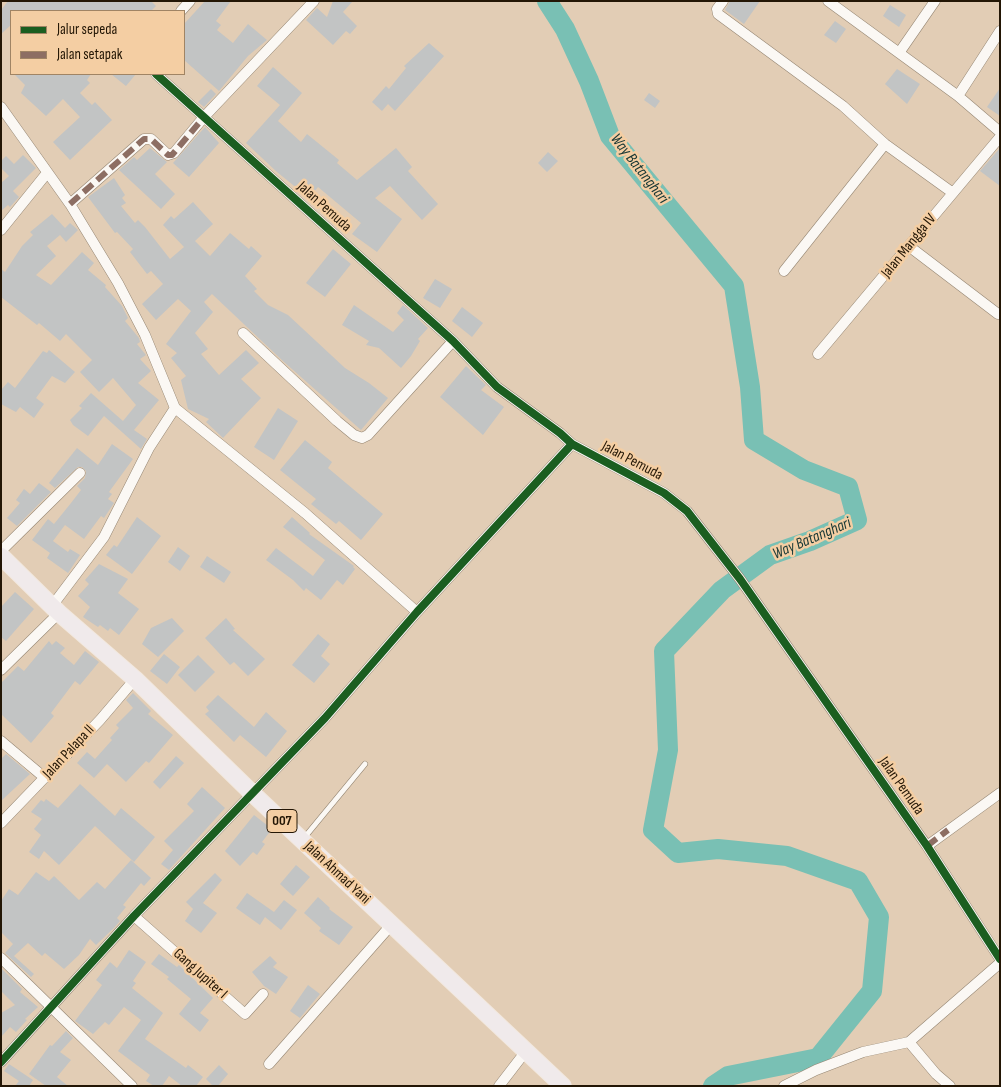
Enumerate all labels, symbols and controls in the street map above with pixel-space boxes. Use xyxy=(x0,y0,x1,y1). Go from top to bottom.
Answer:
legend xyxy=(10,10,185,75)
text: Jalur sepeda xyxy=(57,20,117,39)
text: Jalan setapak xyxy=(57,45,123,64)
water label: Way Batanghari xyxy=(606,130,672,208)
street label: Jalan Pemuda xyxy=(293,178,355,236)
street label: Jalan Mangga IV xyxy=(878,210,940,282)
street label: Jalan Pemuda xyxy=(598,437,666,485)
water label: Way Batanghari xyxy=(770,514,854,564)
street label: Jalan Palapa II xyxy=(40,721,98,783)
street label: Jalan Pemuda xyxy=(875,754,927,818)
road number: 007 xyxy=(267,809,297,832)
street label: Jalan Ahmad Yani xyxy=(300,838,374,908)
street label: Gang Jupiter I xyxy=(169,945,231,1003)

